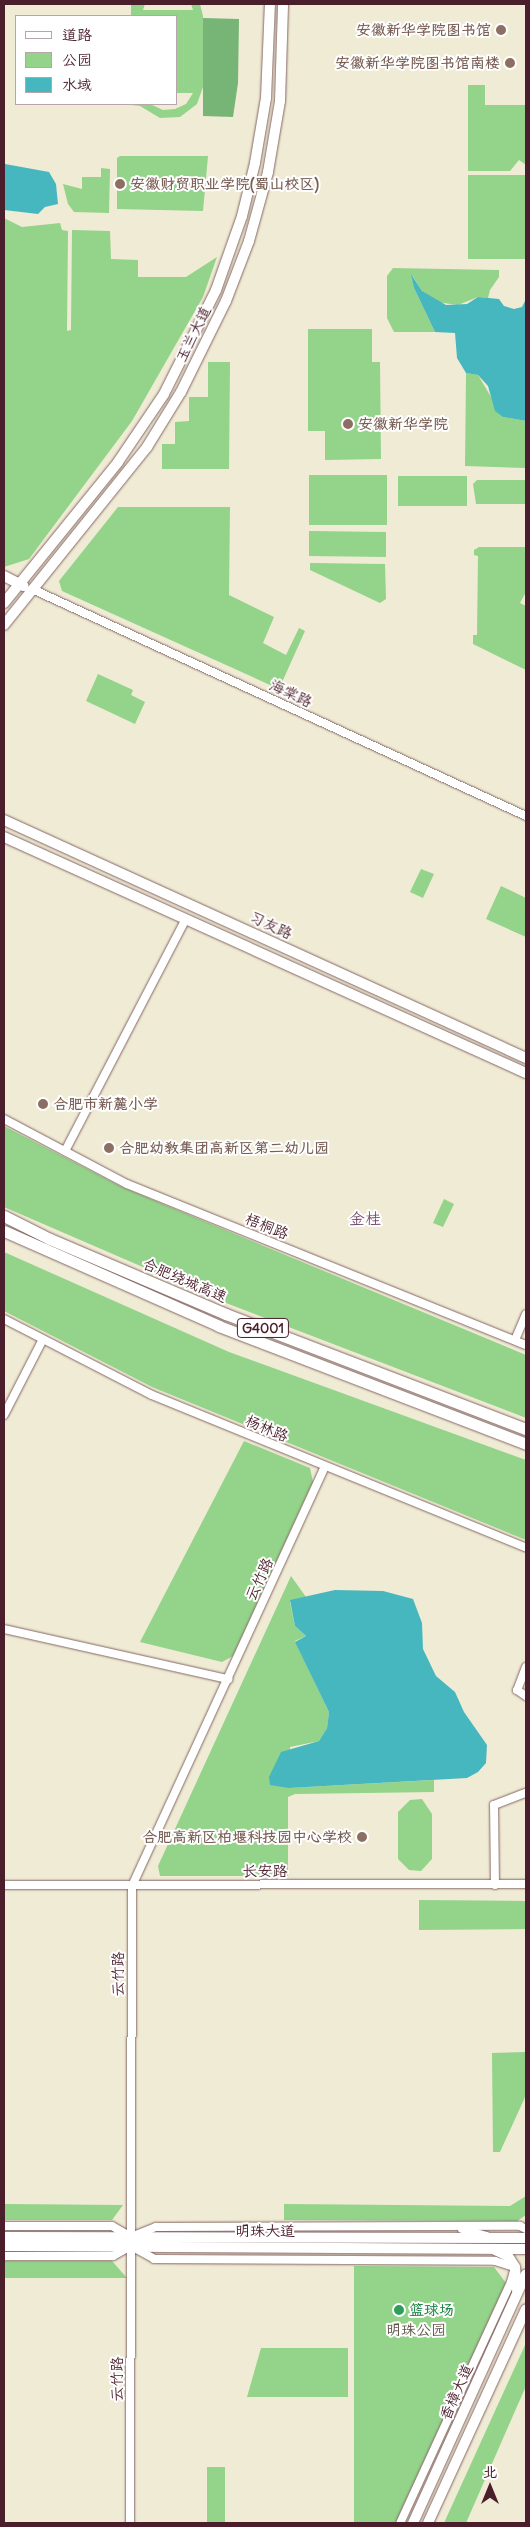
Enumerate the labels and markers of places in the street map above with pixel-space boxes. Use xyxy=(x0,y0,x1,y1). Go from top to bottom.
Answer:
place label: 安徽新华学院图书馆 xyxy=(356,21,491,39)
marker: 安徽新华学院图书馆 xyxy=(495,24,507,36)
place label: 安徽新华学院图书馆南楼 xyxy=(335,54,500,72)
marker: 安徽新华学院图书馆南楼 xyxy=(504,57,516,69)
place label: 安徽财贸职业学院(蜀山校区) xyxy=(130,175,319,193)
marker: 安徽财贸职业学院(蜀山校区) xyxy=(114,178,126,190)
place label: 安徽新华学院 xyxy=(358,415,448,433)
marker: 安徽新华学院 xyxy=(342,418,354,430)
place label: 合肥市新麓小学 xyxy=(53,1095,158,1113)
marker: 合肥市新麓小学 xyxy=(37,1098,49,1110)
place label: 合肥幼教集团高新区第二幼儿园 xyxy=(119,1139,329,1157)
marker: 合肥幼教集团高新区第二幼儿园 xyxy=(103,1142,115,1154)
place label: 合肥高新区柏堰科技园中心学校 xyxy=(142,1828,352,1846)
marker: 合肥高新区柏堰科技园中心学校 xyxy=(356,1831,368,1843)
place label: 篮球场 xyxy=(409,2301,454,2319)
marker: 篮球场 xyxy=(393,2304,405,2316)

